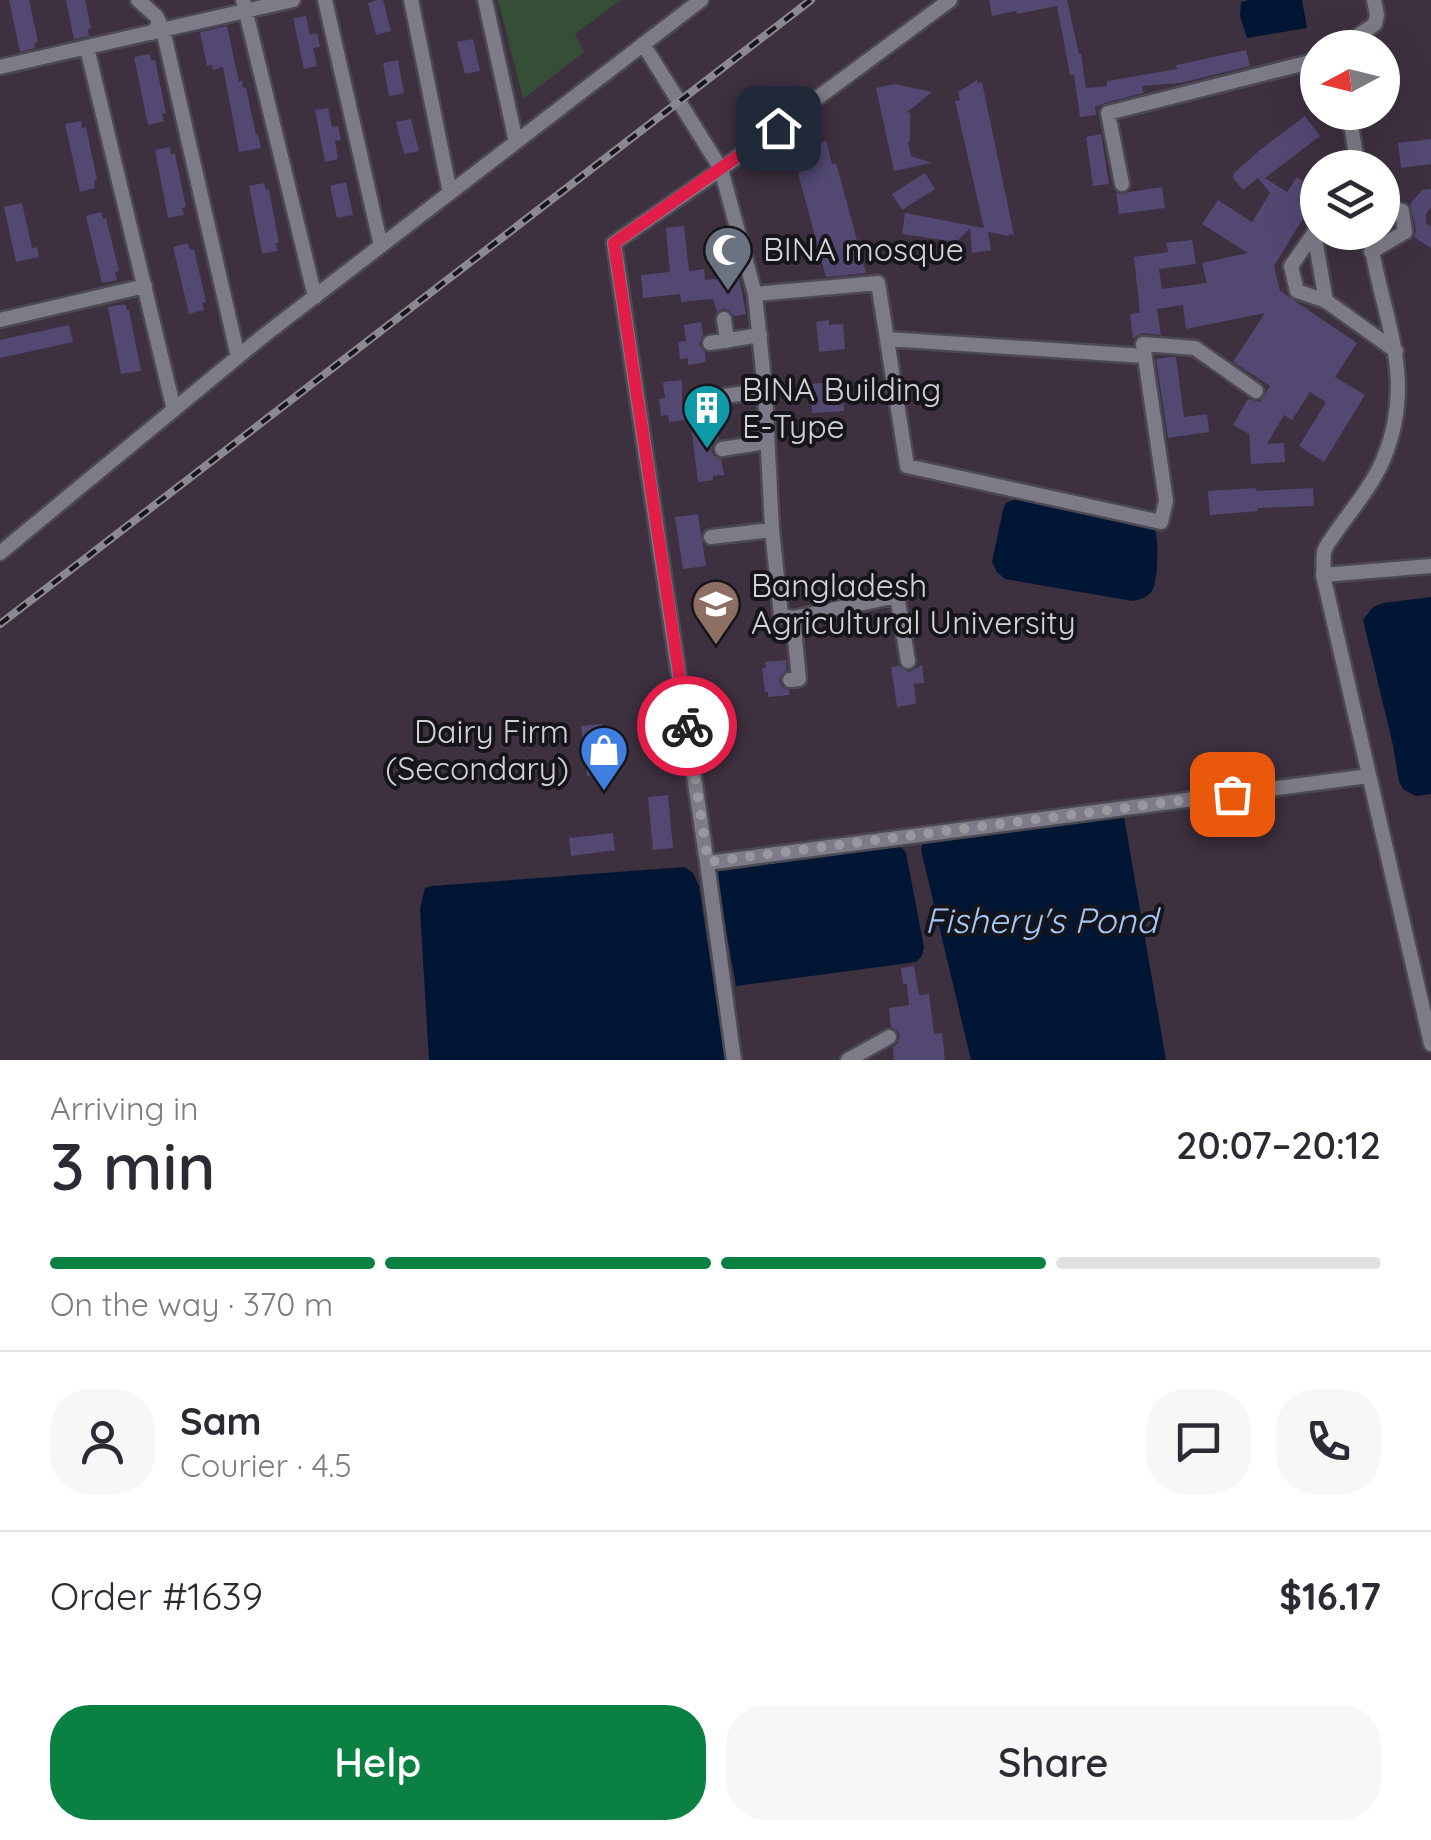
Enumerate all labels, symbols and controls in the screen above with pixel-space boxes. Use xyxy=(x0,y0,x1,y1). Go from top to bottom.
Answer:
north arrow xyxy=(1300,30,1400,130)
map controls xyxy=(1300,30,1400,250)
pin xyxy=(736,86,821,171)
icon: home xyxy=(751,101,806,156)
button: layers xyxy=(1300,150,1400,250)
mosque icon: BINA mosque xyxy=(702,224,754,292)
place label: BINA mosque xyxy=(763,229,964,269)
place label: BINA Building E-Type xyxy=(742,369,941,446)
building icon: BINA Building E-Type xyxy=(681,382,733,450)
place label: Bangladesh Agricultural University xyxy=(751,565,1076,642)
school or university icon: Bangladesh Agricultural University xyxy=(690,578,742,646)
courier xyxy=(637,676,737,776)
icon: bike xyxy=(660,699,715,754)
place label: Dairy Firm (Secondary) xyxy=(385,711,569,788)
shop icon: Dairy Firm (Secondary) xyxy=(578,724,630,792)
pin xyxy=(1190,752,1275,837)
icon: bag xyxy=(1205,767,1260,822)
water label: Fishery's Pond xyxy=(925,898,1161,942)
text: Arriving in xyxy=(50,1088,199,1128)
text: 20:07–20:12 xyxy=(1176,1121,1381,1169)
text: 3 min xyxy=(50,1125,216,1206)
text: On the way · 370 m xyxy=(50,1284,333,1324)
button: person xyxy=(50,1389,155,1494)
button: chat xyxy=(1146,1389,1251,1494)
button: phone xyxy=(1276,1389,1381,1494)
text: Sam xyxy=(180,1397,262,1445)
text: Courier · 4.5 xyxy=(180,1445,352,1485)
text: Order #1639 xyxy=(50,1572,263,1620)
text: $16.17 xyxy=(1279,1572,1381,1620)
button: Help xyxy=(50,1705,706,1820)
button: Share xyxy=(726,1705,1381,1820)

